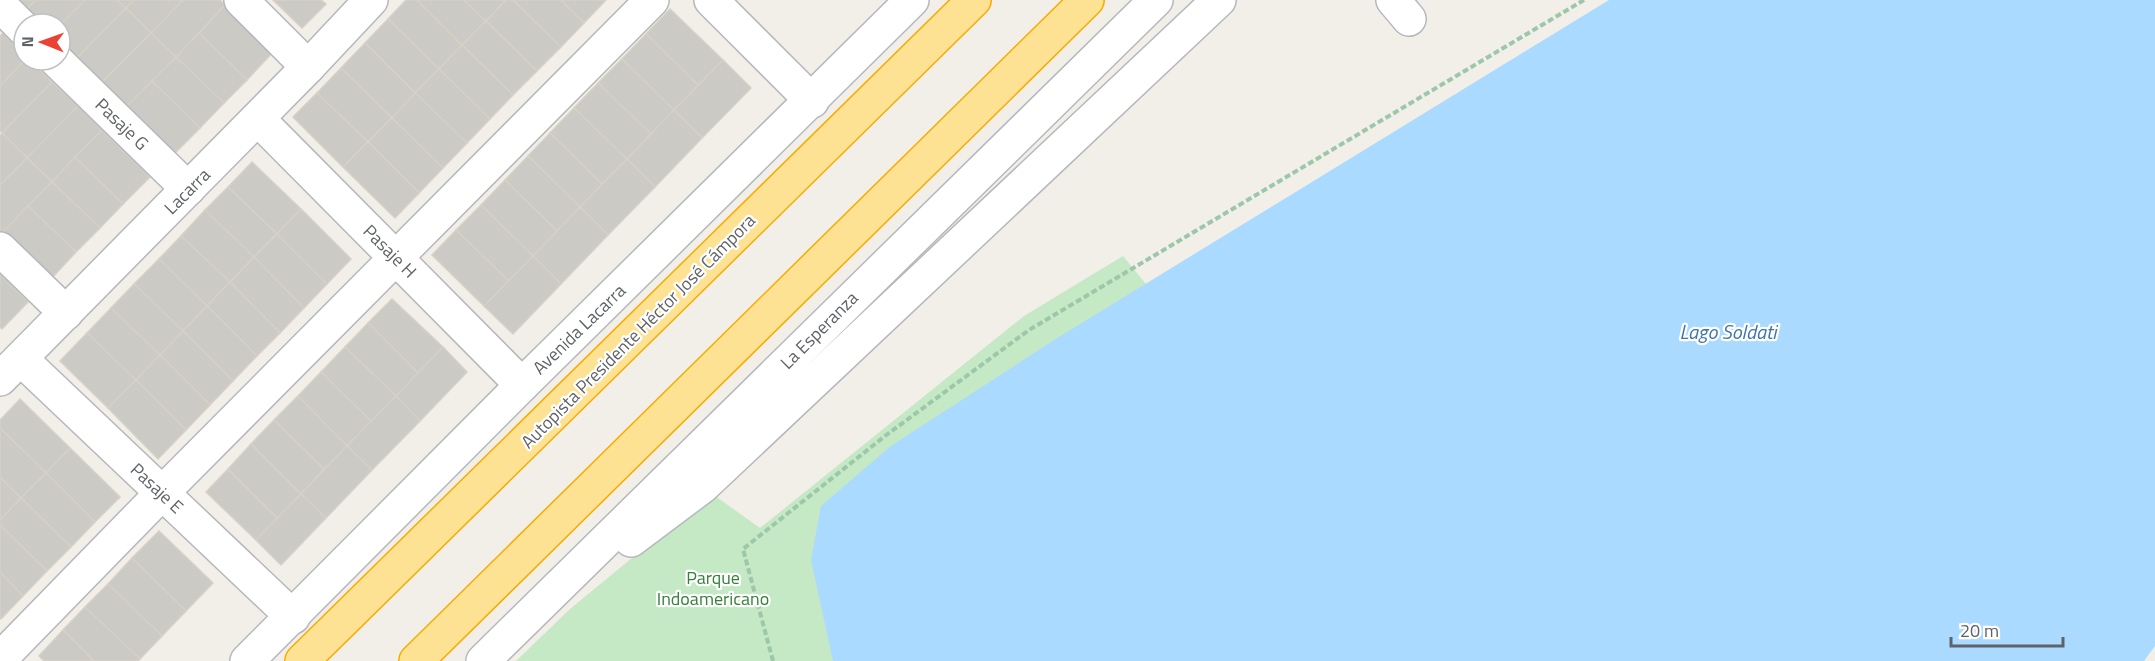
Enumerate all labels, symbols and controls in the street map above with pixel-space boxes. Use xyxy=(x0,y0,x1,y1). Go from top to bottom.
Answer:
north arrow xyxy=(12,12,72,72)
text: N xyxy=(15,36,39,47)
street label: Pasaje G xyxy=(89,92,155,156)
street label: Lacarra xyxy=(158,162,216,220)
street label: Autopista Presidente Héctor José Cámpora xyxy=(515,208,761,454)
street label: Pasaje H xyxy=(357,218,423,284)
street label: Avenida Lacarra xyxy=(526,278,632,380)
street label: La Esperanza xyxy=(774,285,864,375)
water label: Lago Soldati xyxy=(1680,316,1779,347)
street label: Pasaje E xyxy=(124,456,190,520)
park label: Parque Indoamericano xyxy=(657,564,769,612)
scale bar xyxy=(1951,610,2064,648)
text: 20 m xyxy=(1960,617,1999,644)

